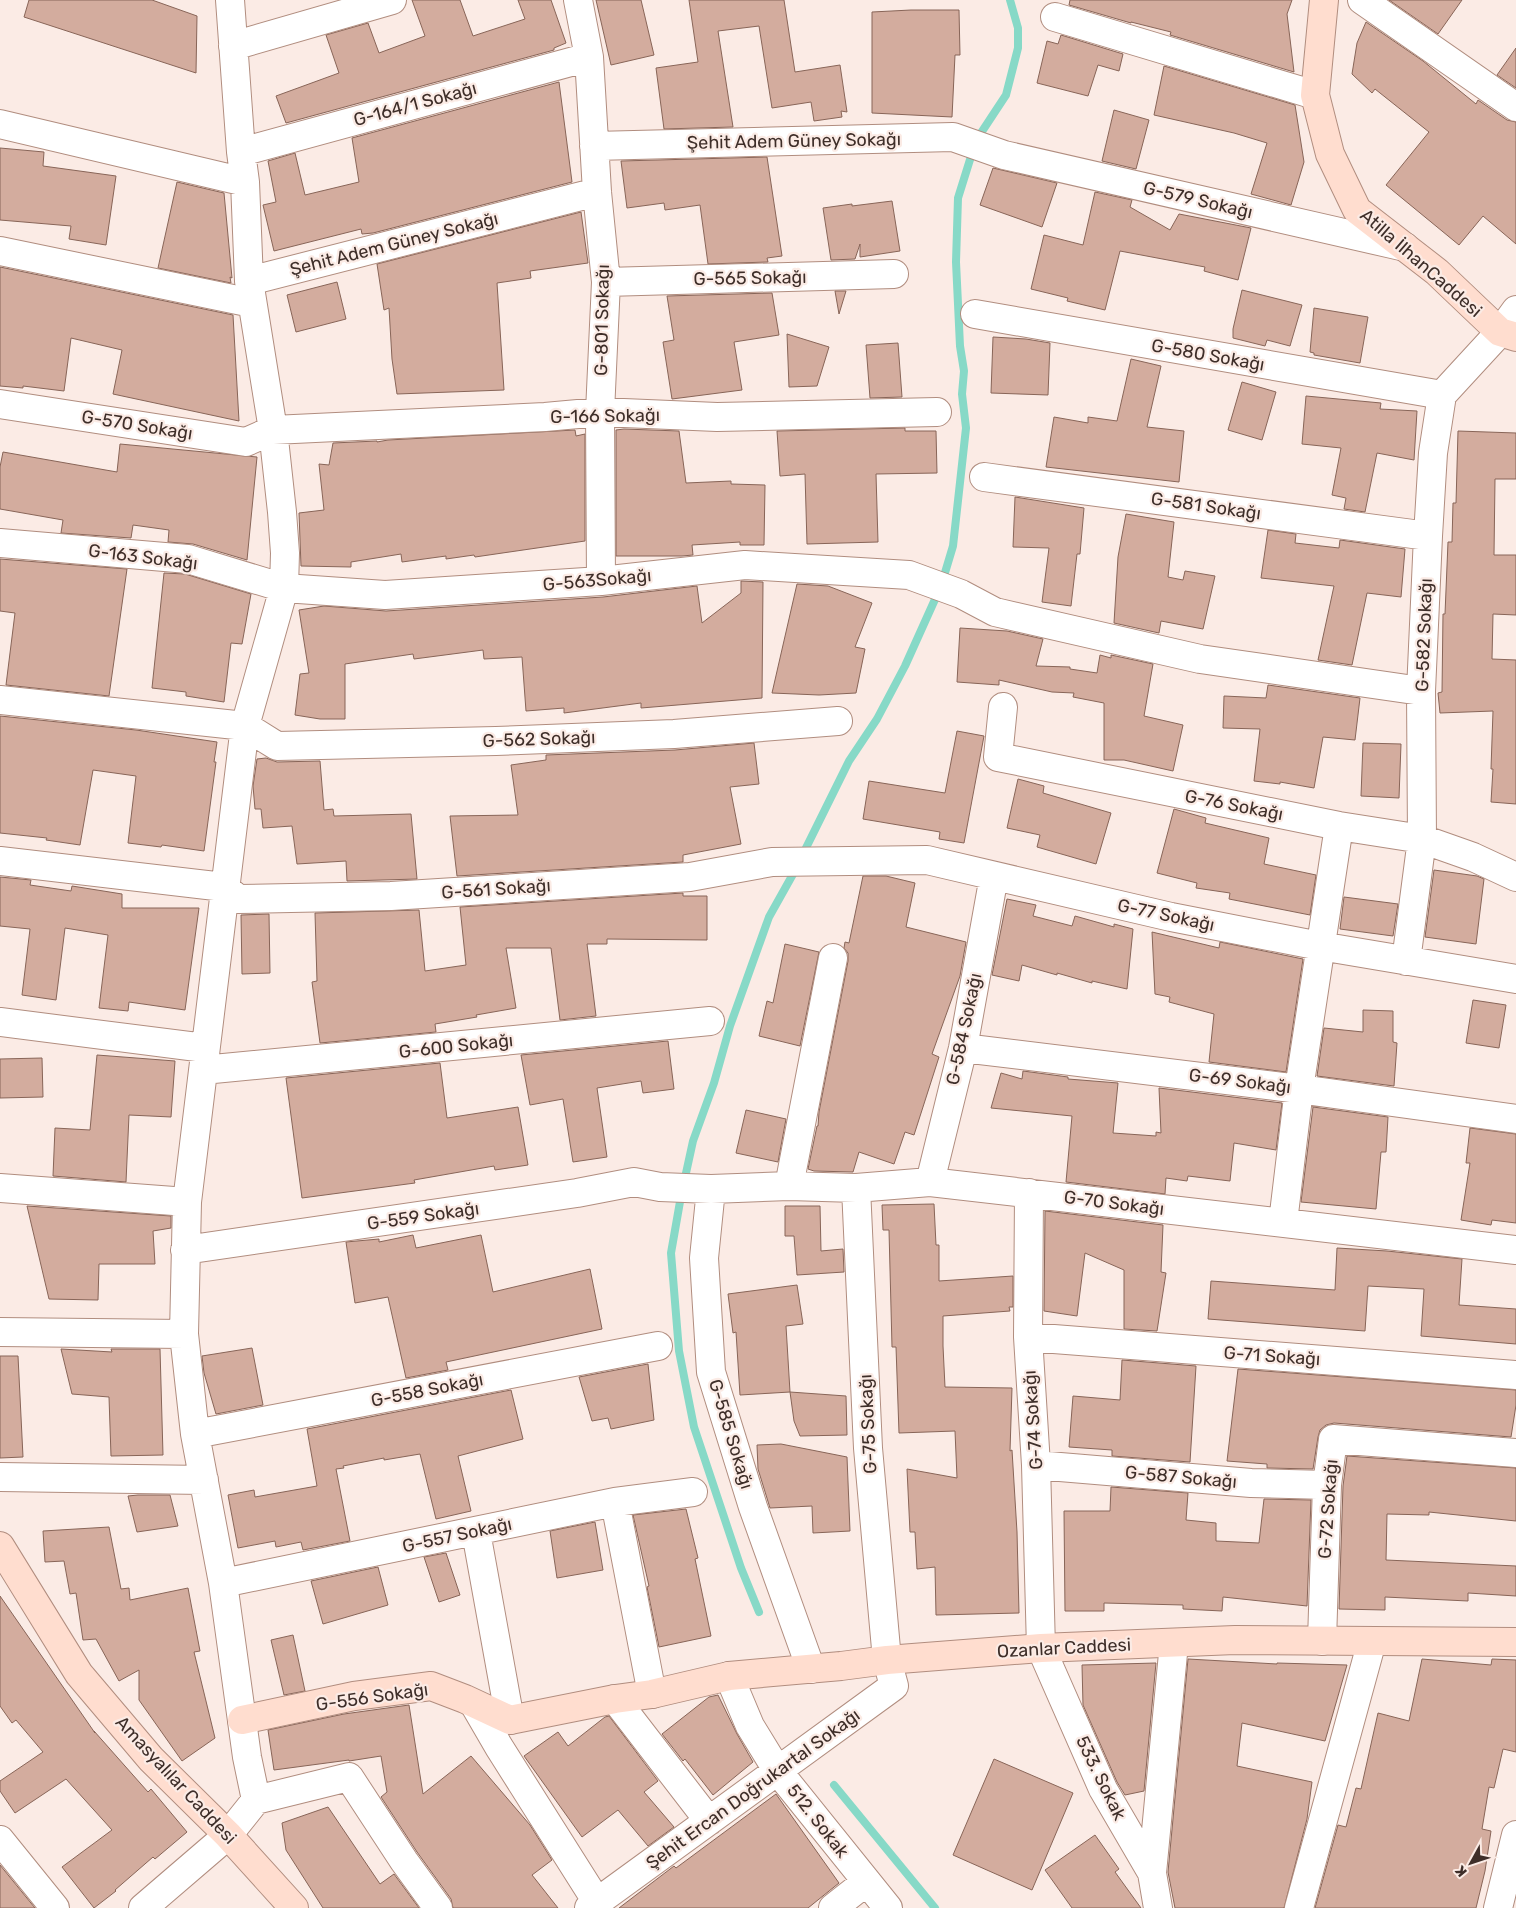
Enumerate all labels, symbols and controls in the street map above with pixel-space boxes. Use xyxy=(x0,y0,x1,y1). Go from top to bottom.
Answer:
street label: G-164/1 Sokağı xyxy=(351,77,479,131)
street label: Şehit Adem Güney Sokağı xyxy=(687,128,901,154)
street label: G-579 Sokağı xyxy=(1141,177,1255,223)
street label: Atilla İlhanCaddesi xyxy=(1356,204,1486,322)
street label: Şehit Adem Güney Sokağı xyxy=(288,207,500,281)
street label: G-801 Sokağı xyxy=(590,264,614,376)
street label: G-565 Sokağı xyxy=(693,266,807,290)
street label: G-580 Sokağı xyxy=(1150,334,1266,376)
street label: G-166 Sokağı xyxy=(550,404,660,428)
street label: G-570 Sokağı xyxy=(80,405,194,445)
street label: G-581 Sokağı xyxy=(1150,487,1262,525)
street label: G-163 Sokağı xyxy=(87,539,199,575)
street label: G-563Sokağı xyxy=(542,564,652,596)
street label: G-582 Sokağı xyxy=(1411,578,1437,692)
street label: G-562 Sokağı xyxy=(482,726,596,752)
street label: G-76 Sokağı xyxy=(1183,785,1285,825)
street label: G-561 Sokağı xyxy=(441,874,551,904)
street label: G-77 Sokağı xyxy=(1116,894,1216,936)
street label: G-584 Sokağı xyxy=(941,971,987,1087)
street label: G-600 Sokağı xyxy=(398,1029,514,1063)
street label: G-69 Sokağı xyxy=(1188,1064,1292,1098)
street label: G-70 Sokağı xyxy=(1063,1186,1165,1220)
street label: G-559 Sokağı xyxy=(366,1197,480,1235)
street label: G-71 Sokağı xyxy=(1223,1342,1321,1370)
street label: G-558 Sokağı xyxy=(369,1368,485,1412)
street label: G-74 Sokağı xyxy=(1019,1369,1047,1471)
street label: G-75 Sokağı xyxy=(854,1374,882,1474)
street label: G-585 Sokağı xyxy=(704,1376,758,1492)
street label: G-72 Sokağı xyxy=(1314,1458,1342,1560)
street label: G-587 Sokağı xyxy=(1124,1461,1238,1493)
street label: G-557 Sokağı xyxy=(400,1513,514,1557)
street label: Ozanlar Caddesi xyxy=(996,1634,1132,1662)
street label: G-556 Sokağı xyxy=(314,1678,430,1716)
street label: Şehit Ercan Doğrukartal Sokağı xyxy=(642,1704,864,1874)
street label: Amasyalılar Caddesi xyxy=(111,1711,241,1849)
street label: 533. Sokak xyxy=(1071,1732,1131,1824)
street label: 512. Sokak xyxy=(782,1780,854,1863)
north arrow xyxy=(1446,1838,1496,1888)
text: K xyxy=(1451,1861,1471,1880)

